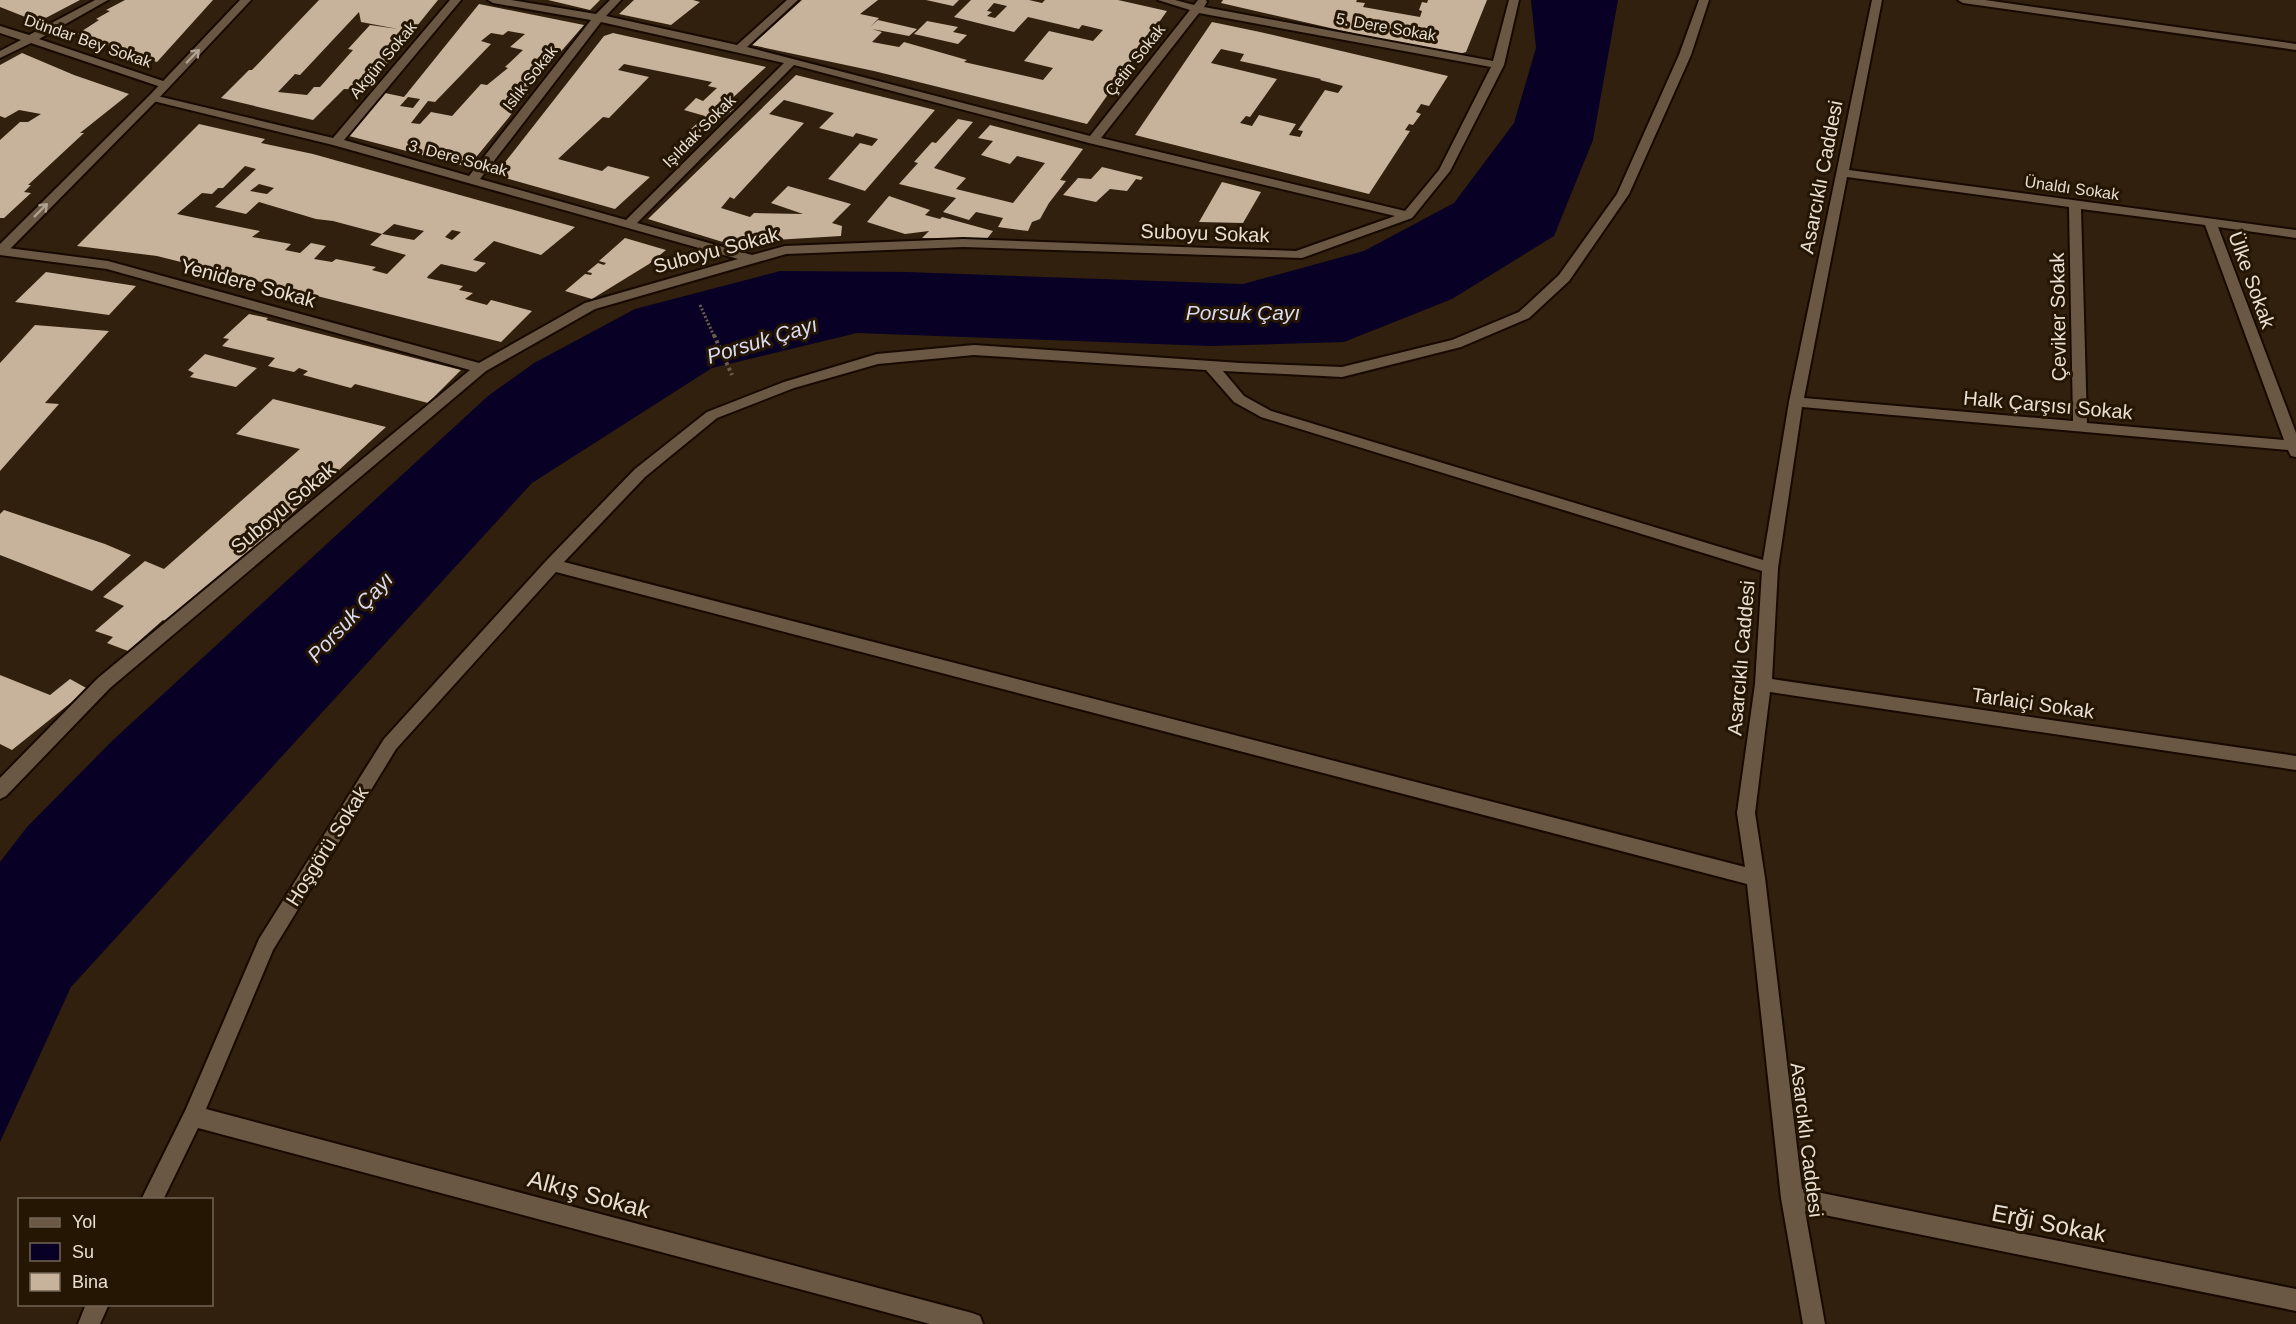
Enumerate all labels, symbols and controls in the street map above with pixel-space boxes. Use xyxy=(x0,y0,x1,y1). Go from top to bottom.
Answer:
street label: 5. Dere Sokak xyxy=(1335,10,1438,44)
street label: Dündar Bey Sokak xyxy=(22,11,155,71)
street label: Akgün Sokak xyxy=(346,18,420,102)
street label: Çetin Sokak xyxy=(1102,20,1169,99)
street label: Islık Sokak xyxy=(499,41,561,114)
one-way arrow xyxy=(186,49,200,64)
street label: Işıldak Sokak xyxy=(659,91,739,171)
street label: Asarcıklı Caddesi xyxy=(1795,99,1847,255)
street label: 3. Dere Sokak xyxy=(407,137,510,180)
street label: Ünaldı Sokak xyxy=(2024,173,2121,203)
one-way arrow xyxy=(34,202,49,217)
street label: Suboyu Sokak xyxy=(1140,220,1271,246)
street label: Suboyu Sokak xyxy=(651,222,782,277)
street label: Ülke Sokak xyxy=(2224,229,2280,332)
street label: Çeviker Sokak xyxy=(2046,251,2070,382)
street label: Yenidere Sokak xyxy=(178,254,319,312)
water label: Porsuk Çayı xyxy=(1186,301,1300,324)
water label: Porsuk Çayı xyxy=(704,312,820,368)
street label: Halk Çarşısı Sokak xyxy=(1962,387,2135,423)
street label: Suboyu Sokak xyxy=(227,457,340,558)
water label: Porsuk Çayı xyxy=(303,567,397,667)
street label: Asarcıklı Caddesi xyxy=(1723,580,1759,736)
street label: Tarlaiçi Sokak xyxy=(1970,684,2097,723)
street label: Hoşgörü Sokak xyxy=(281,781,373,910)
street label: Asarcıklı Caddesi xyxy=(1787,1061,1827,1219)
street label: Alkış Sokak xyxy=(525,1165,654,1224)
legend xyxy=(18,1198,213,1306)
street label: Erği Sokak xyxy=(1989,1199,2110,1248)
text: Yol xyxy=(72,1212,96,1232)
text: Su xyxy=(72,1242,94,1262)
text: Bina xyxy=(72,1272,109,1292)

